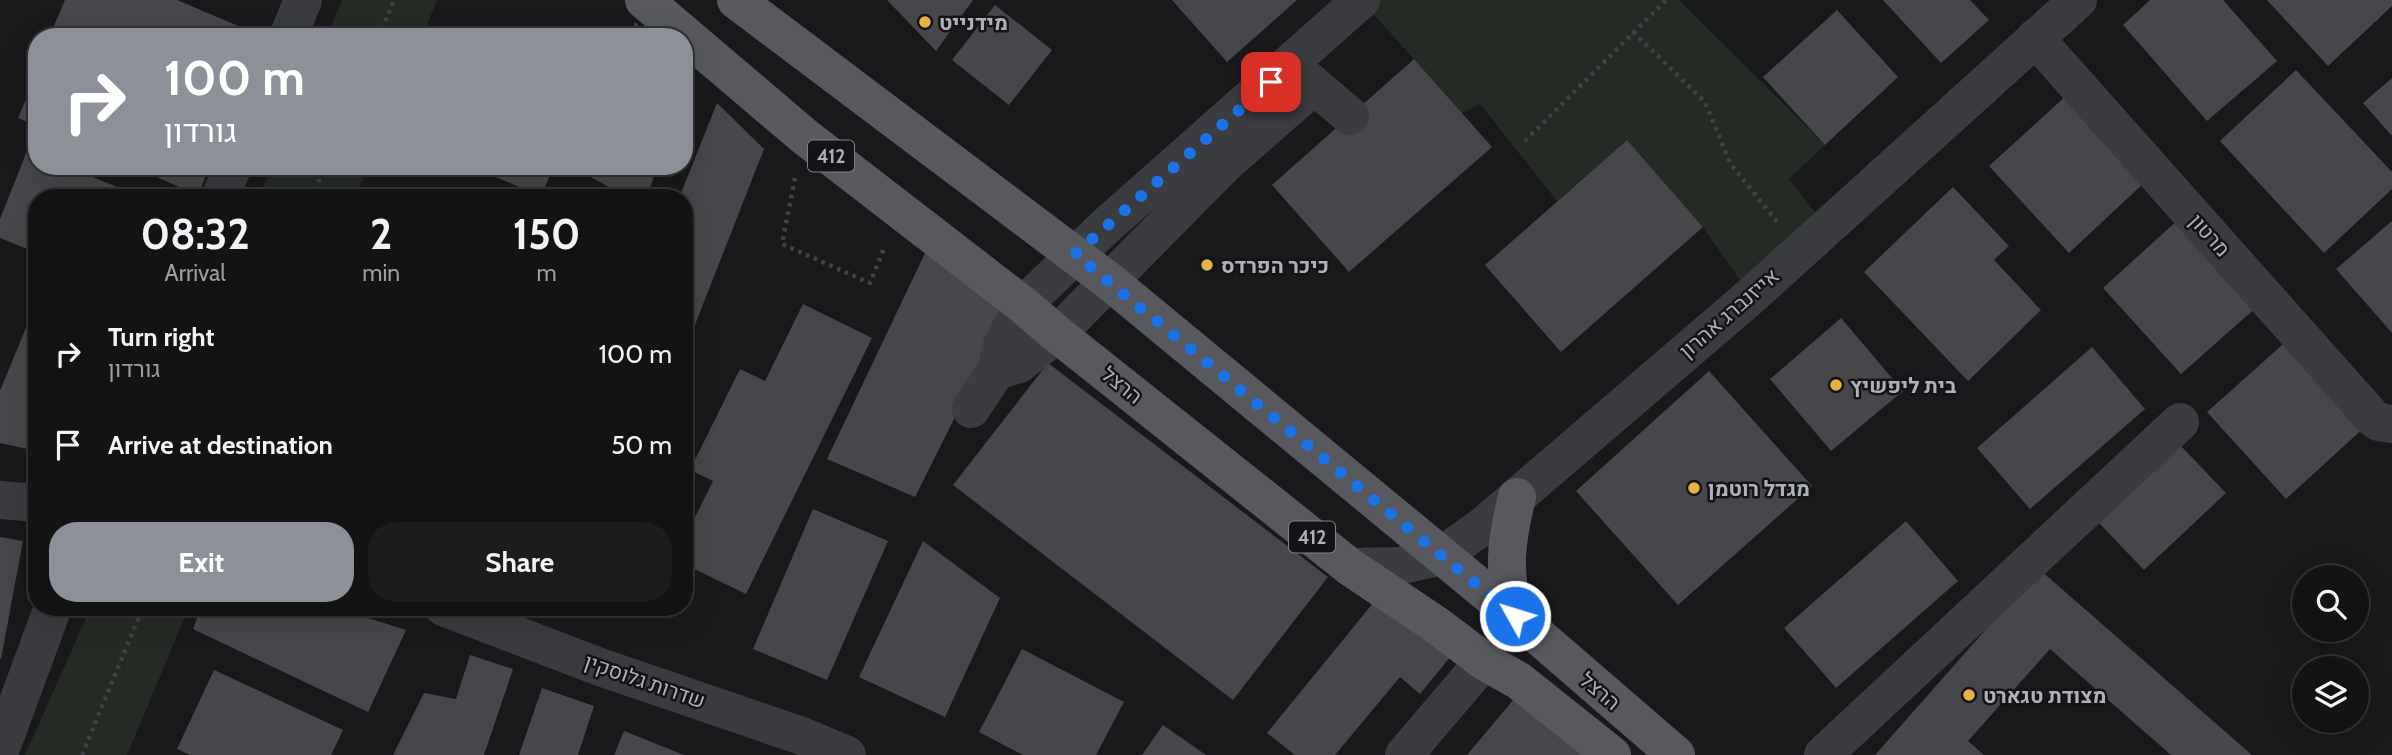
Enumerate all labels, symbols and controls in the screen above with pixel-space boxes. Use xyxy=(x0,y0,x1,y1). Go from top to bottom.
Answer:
place label: מידנייט xyxy=(939,10,1008,35)
marker: מידנייט xyxy=(917,14,933,30)
text: 100 m xyxy=(164,48,305,107)
pin xyxy=(1241,52,1301,112)
icon: right xyxy=(49,56,140,147)
icon: arrive xyxy=(1252,63,1290,101)
text: גורדון xyxy=(164,111,237,150)
road number: 412 xyxy=(808,140,854,172)
text: 08:32 xyxy=(141,208,250,260)
text: 2 xyxy=(370,208,392,260)
text: 150 xyxy=(513,208,580,260)
street label: מרטון xyxy=(2184,208,2236,262)
place label: כיכר הפרדס xyxy=(1221,253,1329,278)
marker: כיכר הפרדס xyxy=(1199,257,1215,273)
text: Arrival xyxy=(165,259,226,287)
text: min xyxy=(362,259,400,287)
text: m xyxy=(536,259,557,287)
street label: אייזנברג אהרון xyxy=(1674,263,1784,363)
text: Turn right xyxy=(108,321,214,353)
icon: right xyxy=(49,335,87,373)
text: 100 m xyxy=(599,338,672,370)
text: גורדון xyxy=(108,355,160,383)
street label: הרצל xyxy=(1097,361,1147,409)
place label: בית ליפשיץ xyxy=(1850,373,1957,398)
marker: בית ליפשיץ xyxy=(1828,377,1844,393)
icon: arrive xyxy=(49,426,87,464)
text: Arrive at destination xyxy=(108,429,333,461)
text: 50 m xyxy=(611,429,672,461)
place label: מגדל רוטמן xyxy=(1708,476,1810,501)
marker: מגדל רוטמן xyxy=(1686,480,1702,496)
button: Exit xyxy=(49,522,354,602)
button: Share xyxy=(368,522,672,602)
road number: 412 xyxy=(1289,522,1335,552)
map controls xyxy=(2292,565,2369,733)
button: search xyxy=(2292,565,2369,642)
position arrow xyxy=(1478,579,1552,653)
street label: שדרות גלוסקין xyxy=(581,649,709,713)
button: layers xyxy=(2292,656,2369,733)
street label: הרצל xyxy=(1575,667,1625,715)
place label: מצודת טגארט xyxy=(1983,683,2106,708)
marker: מצודת טגארט xyxy=(1961,687,1977,703)

